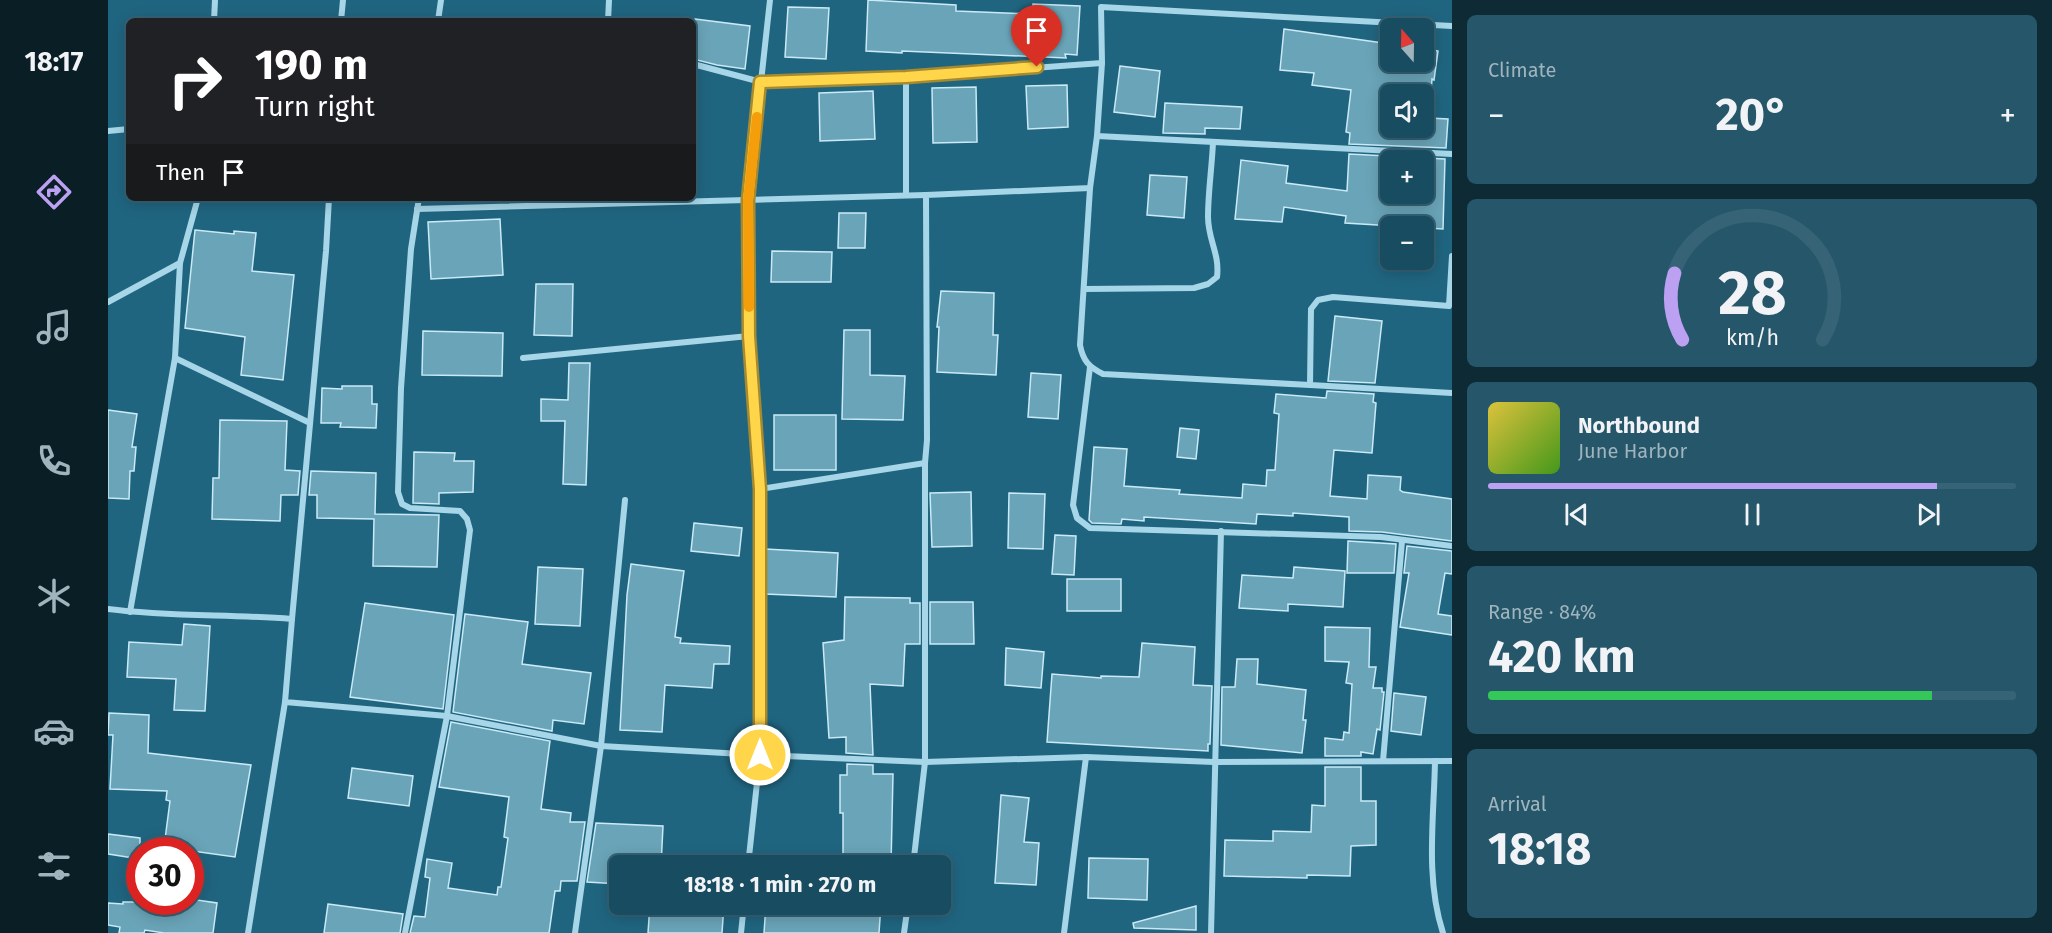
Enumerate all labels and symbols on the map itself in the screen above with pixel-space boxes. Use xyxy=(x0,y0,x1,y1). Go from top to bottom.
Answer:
pin xyxy=(1011,5,1062,67)
north arrow xyxy=(1380,18,1434,72)
position arrow xyxy=(728,723,792,787)
speed limit sign: 30 xyxy=(126,837,204,915)

